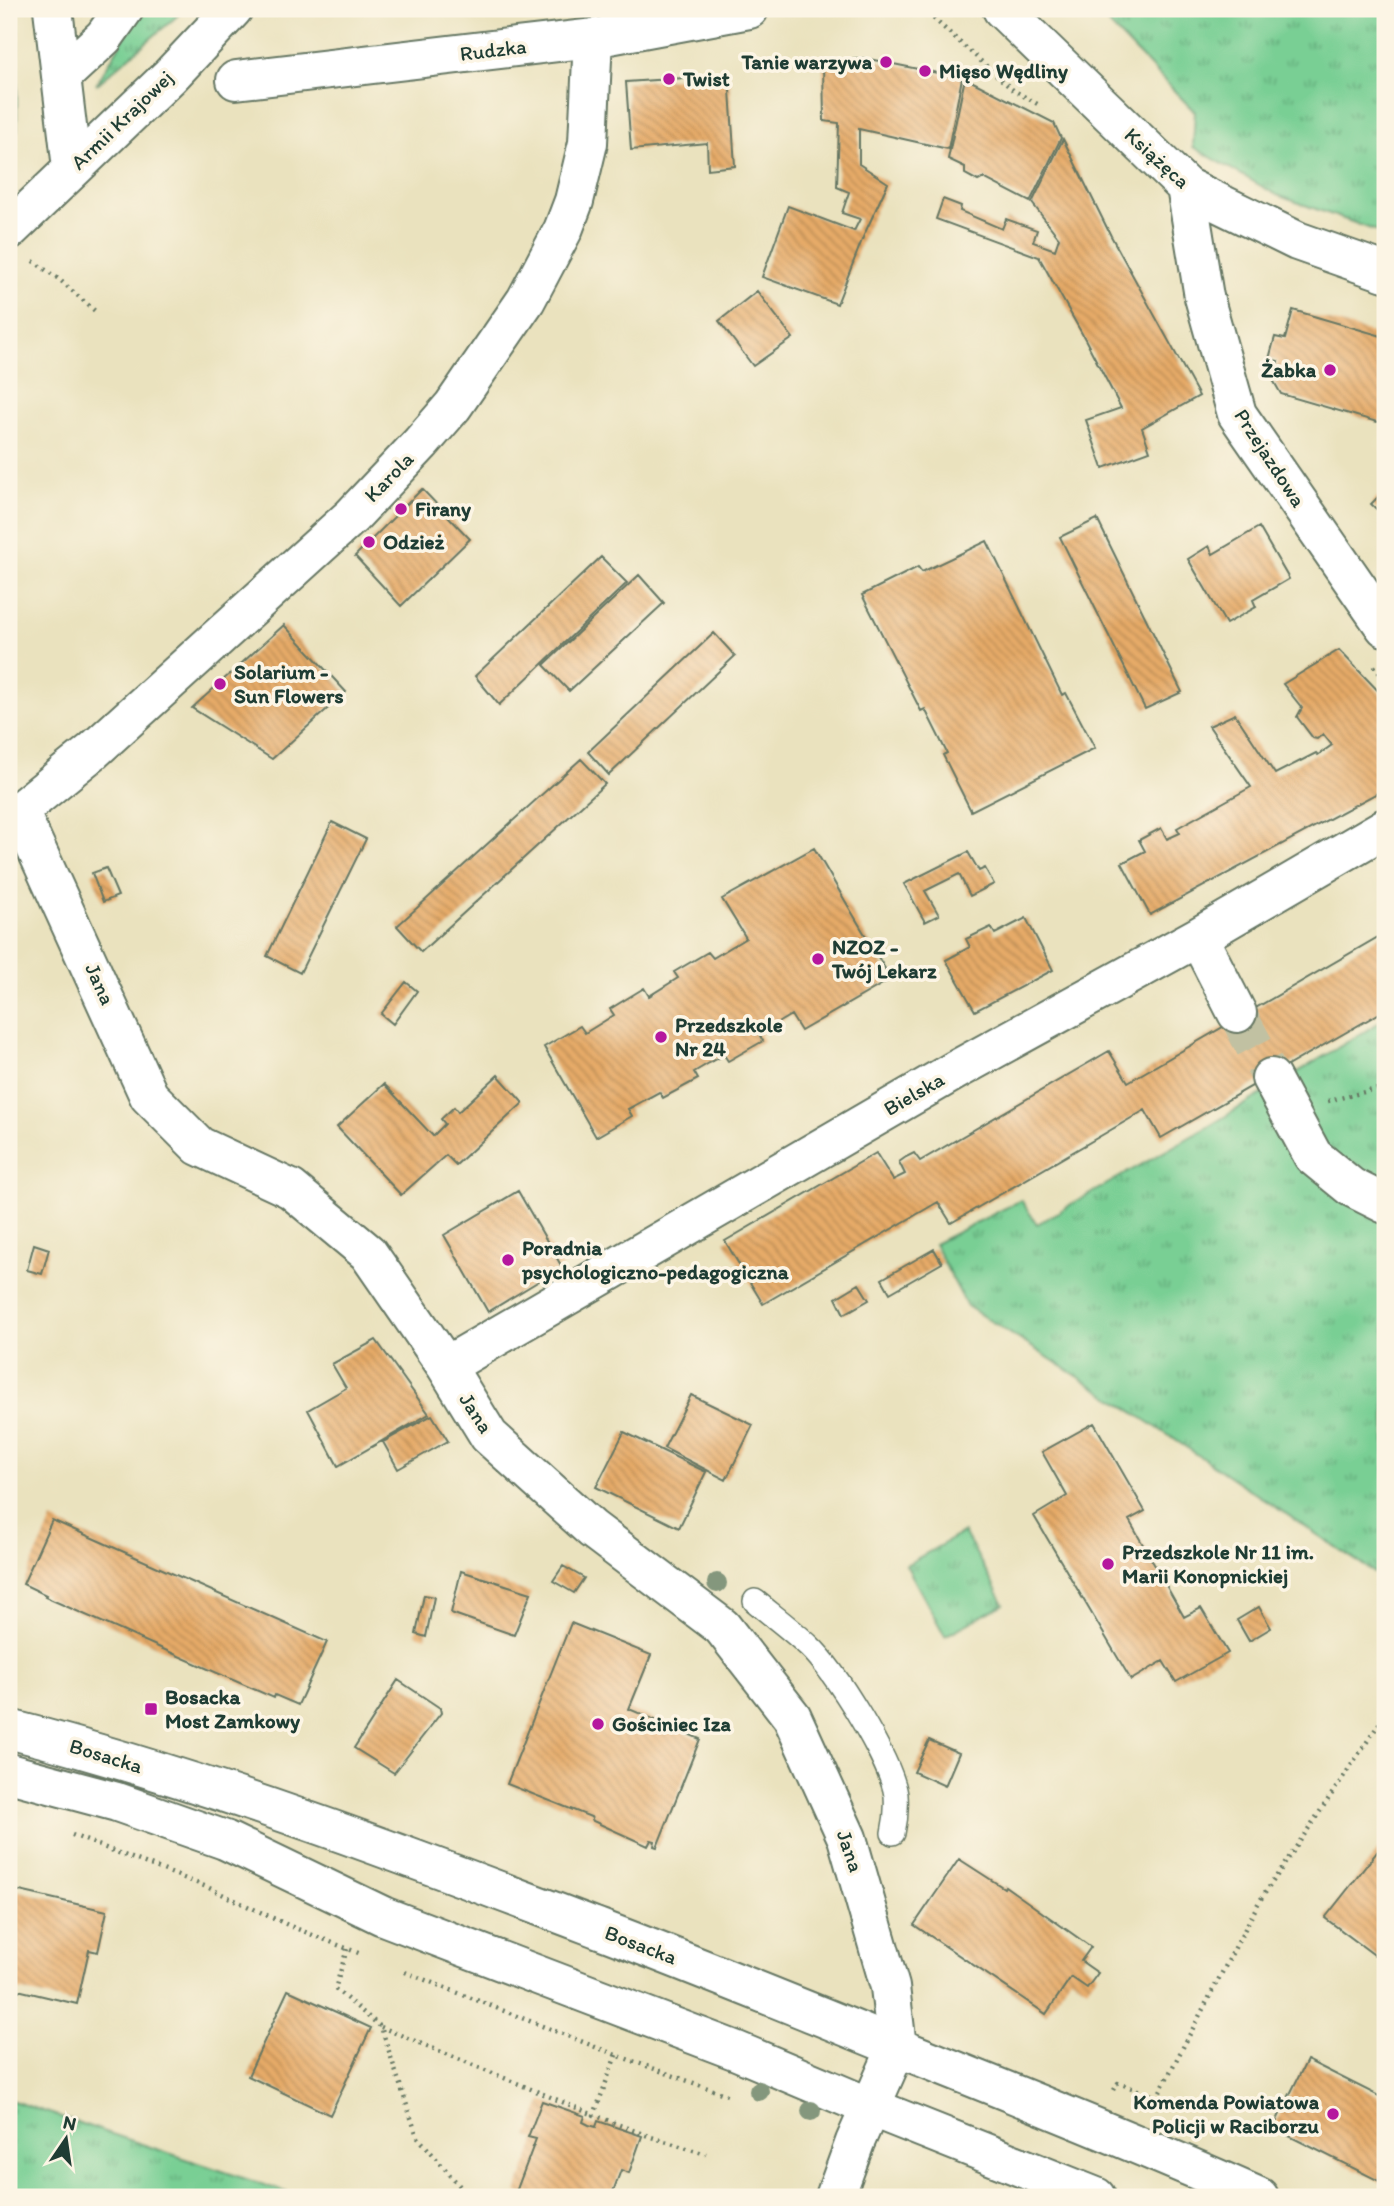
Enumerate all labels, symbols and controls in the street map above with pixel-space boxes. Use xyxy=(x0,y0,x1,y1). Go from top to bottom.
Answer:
street label: Rudzka xyxy=(458,33,528,66)
place label: Tanie warzywa xyxy=(740,49,873,75)
marker: Tanie warzywa xyxy=(878,54,894,70)
place label: Mięso Wędliny xyxy=(939,58,1068,84)
marker: Mięso Wędliny xyxy=(917,63,933,79)
street label: Armii Krajowej xyxy=(65,65,178,175)
place label: Twist xyxy=(682,66,730,91)
marker: Twist xyxy=(661,71,677,87)
street label: Książęca xyxy=(1120,122,1195,193)
place label: Żabka xyxy=(1261,357,1317,382)
marker: Żabka xyxy=(1322,362,1338,378)
street label: Przejazdowa xyxy=(1229,404,1312,512)
street label: Karola xyxy=(359,446,419,507)
place label: Firany xyxy=(415,496,472,522)
marker: Firany xyxy=(393,501,409,517)
place label: Odzież xyxy=(383,529,445,554)
marker: Odzież xyxy=(361,534,377,550)
place label: Solarium - Sun Flowers xyxy=(234,659,344,708)
marker: Solarium - Sun Flowers xyxy=(212,676,228,692)
place label: NZOZ - Twój Lekarz xyxy=(831,934,937,984)
marker: NZOZ - Twój Lekarz xyxy=(810,951,826,967)
street label: Jana xyxy=(80,959,121,1009)
place label: Przedszkole Nr 24 xyxy=(675,1012,783,1061)
marker: Przedszkole Nr 24 xyxy=(653,1029,669,1045)
street label: Bielska xyxy=(879,1066,949,1121)
place label: Poradnia psychologiczno-pedagogiczna xyxy=(521,1235,790,1285)
marker: Poradnia psychologiczno-pedagogiczna xyxy=(500,1252,516,1268)
street label: Jana xyxy=(454,1388,499,1438)
place label: Przedszkole Nr 11 im. Marii Konopnickiej xyxy=(1122,1539,1314,1589)
marker: Przedszkole Nr 11 im. Marii Konopnickiej xyxy=(1100,1556,1116,1572)
place label: Bosacka Most Zamkowy xyxy=(165,1684,301,1734)
marker: Bosacka Most Zamkowy xyxy=(143,1701,159,1717)
place label: Gościniec Iza xyxy=(612,1711,732,1736)
marker: Gościniec Iza xyxy=(590,1716,606,1732)
street label: Bosacka xyxy=(66,1733,146,1779)
street label: Jana xyxy=(832,1826,869,1875)
street label: Bosacka xyxy=(602,1919,681,1970)
place label: Komenda Powiatowa Policji w Raciborzu xyxy=(1133,2089,1320,2139)
north arrow xyxy=(32,2104,102,2174)
marker: Komenda Powiatowa Policji w Raciborzu xyxy=(1325,2106,1341,2122)
text: N xyxy=(61,2110,79,2136)

